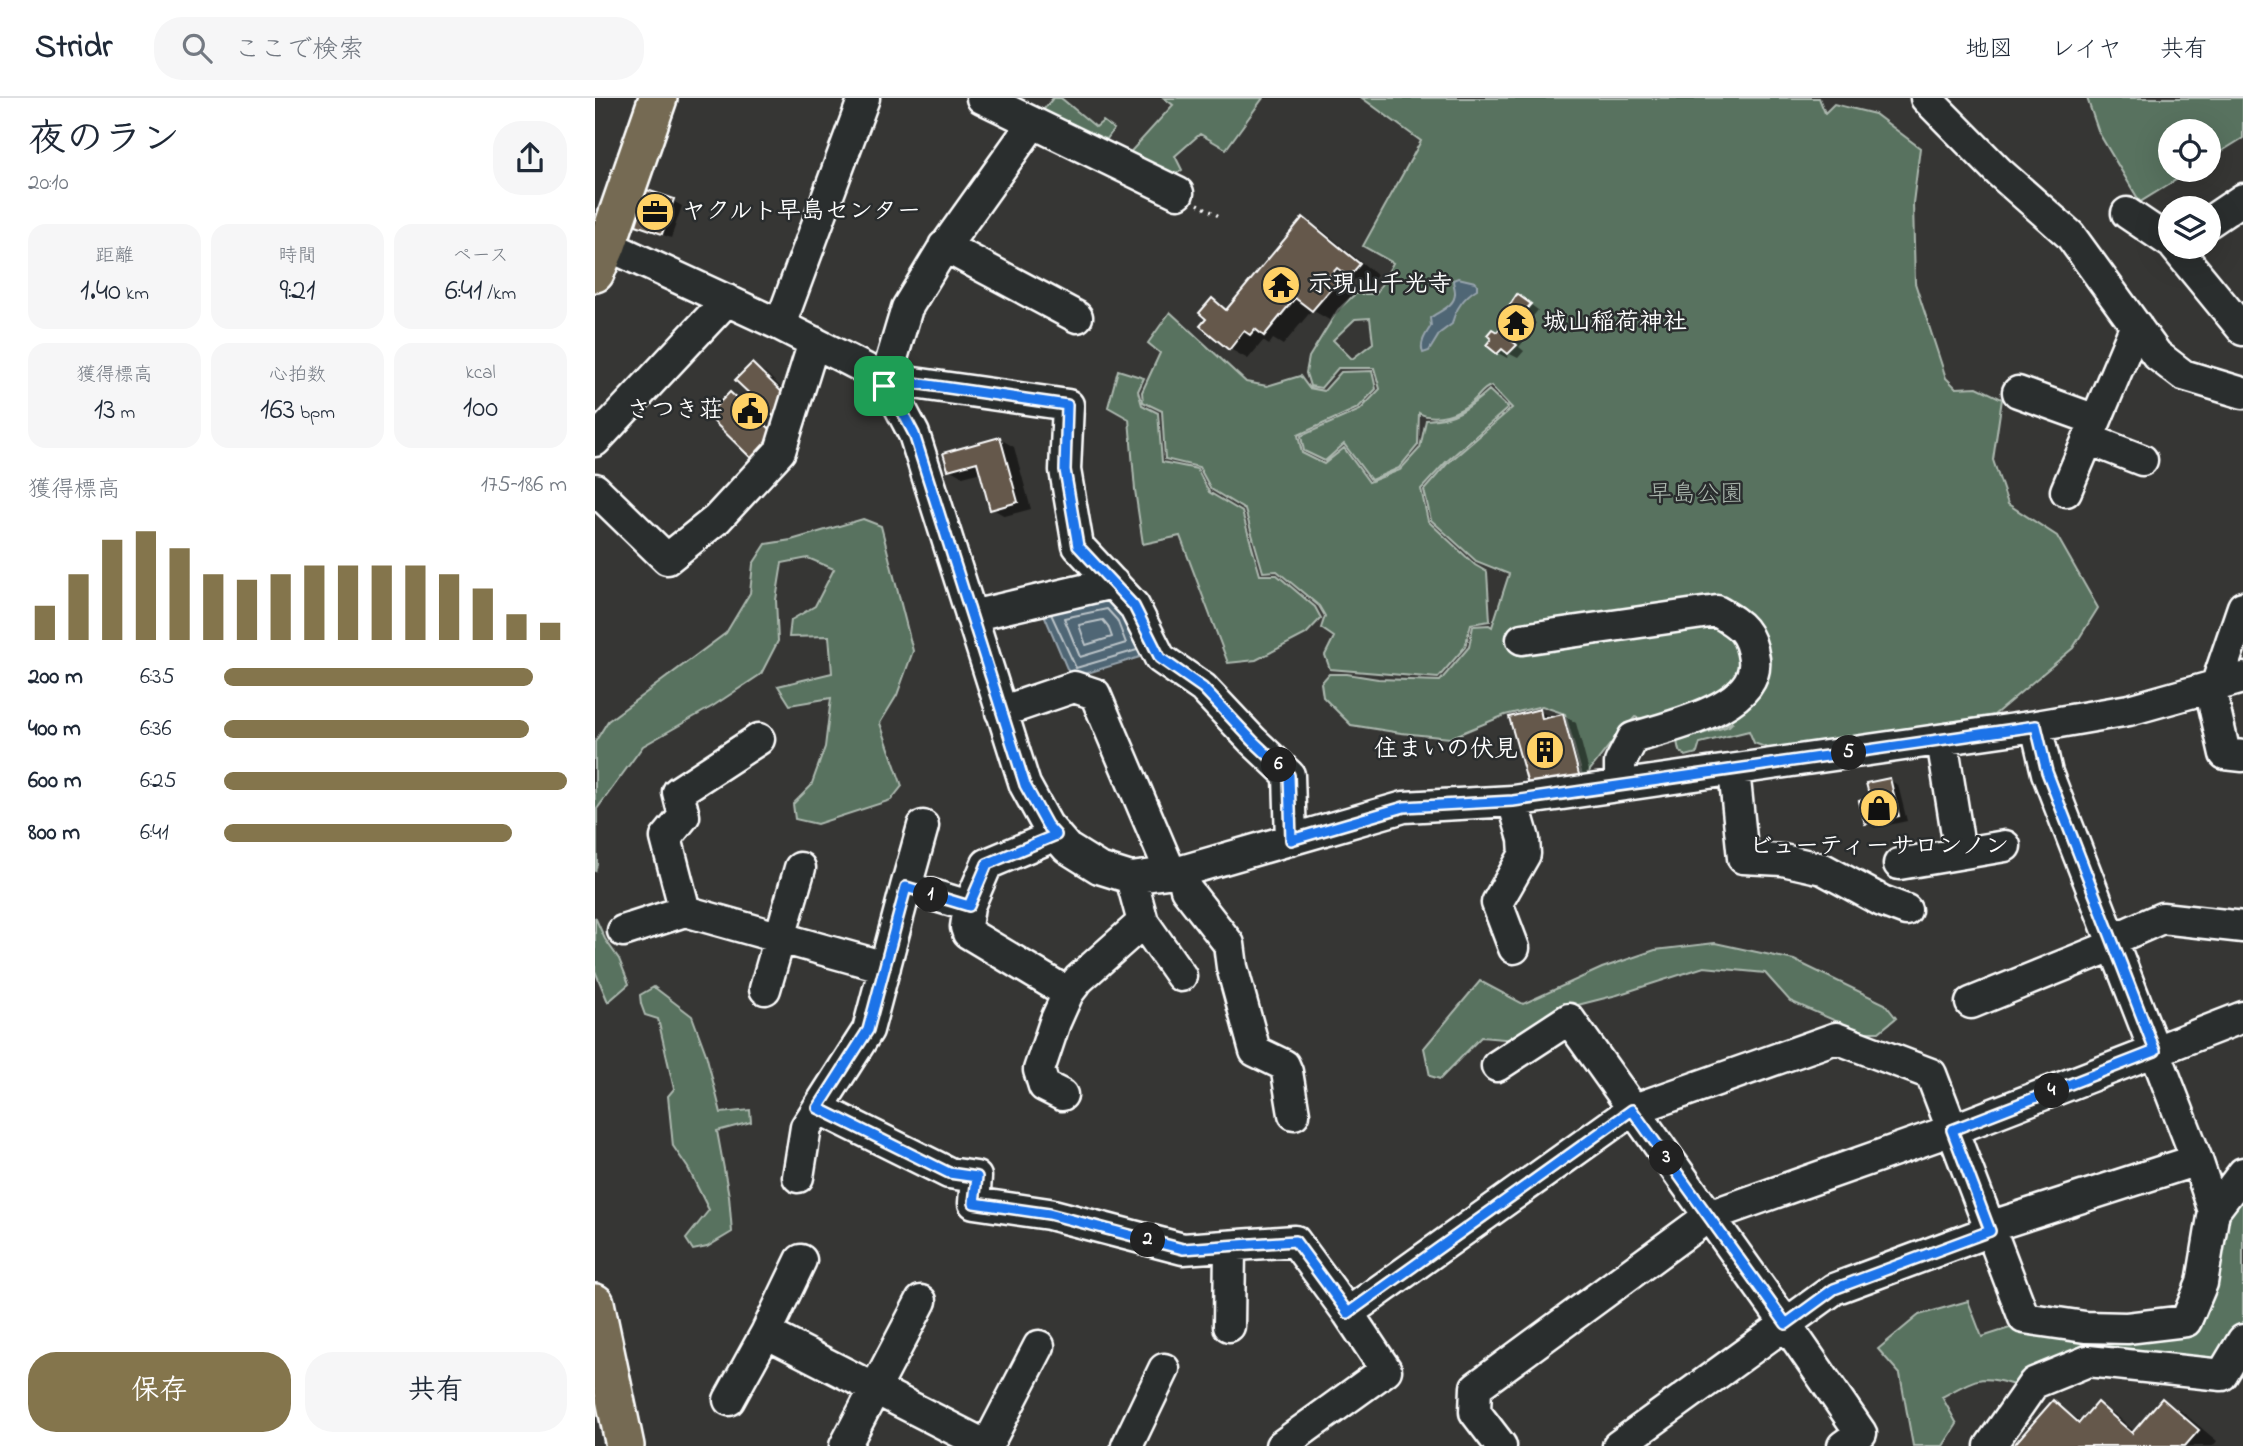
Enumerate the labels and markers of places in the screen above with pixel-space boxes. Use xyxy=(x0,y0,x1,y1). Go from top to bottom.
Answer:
office icon: ヤクルト早島センター xyxy=(634,191,676,233)
place label: ヤクルト早島センター xyxy=(682,195,921,230)
temple icon: 示現山千光寺 xyxy=(1260,264,1302,306)
place label: 示現山千光寺 xyxy=(1308,268,1452,303)
temple icon: 城山稲荷神社 xyxy=(1495,302,1537,344)
place label: 城山稲荷神社 xyxy=(1543,306,1687,341)
pin xyxy=(854,356,914,416)
public building icon: さつき荘 xyxy=(729,390,771,432)
place label: さつき荘 xyxy=(627,394,723,429)
building icon: 住まいの伏見 xyxy=(1524,729,1566,771)
place label: 住まいの伏見 xyxy=(1374,733,1518,768)
pin: 5 xyxy=(1831,736,1867,770)
pin: 6 xyxy=(1261,748,1297,782)
shop icon: ビューティーサロンノン xyxy=(1858,787,1900,829)
place label: ビューティーサロンノン xyxy=(1749,830,2009,865)
pin: 1 xyxy=(913,878,949,912)
pin: 4 xyxy=(2035,1074,2069,1108)
pin: 3 xyxy=(1649,1140,1685,1176)
pin: 2 xyxy=(1131,1222,1165,1258)

